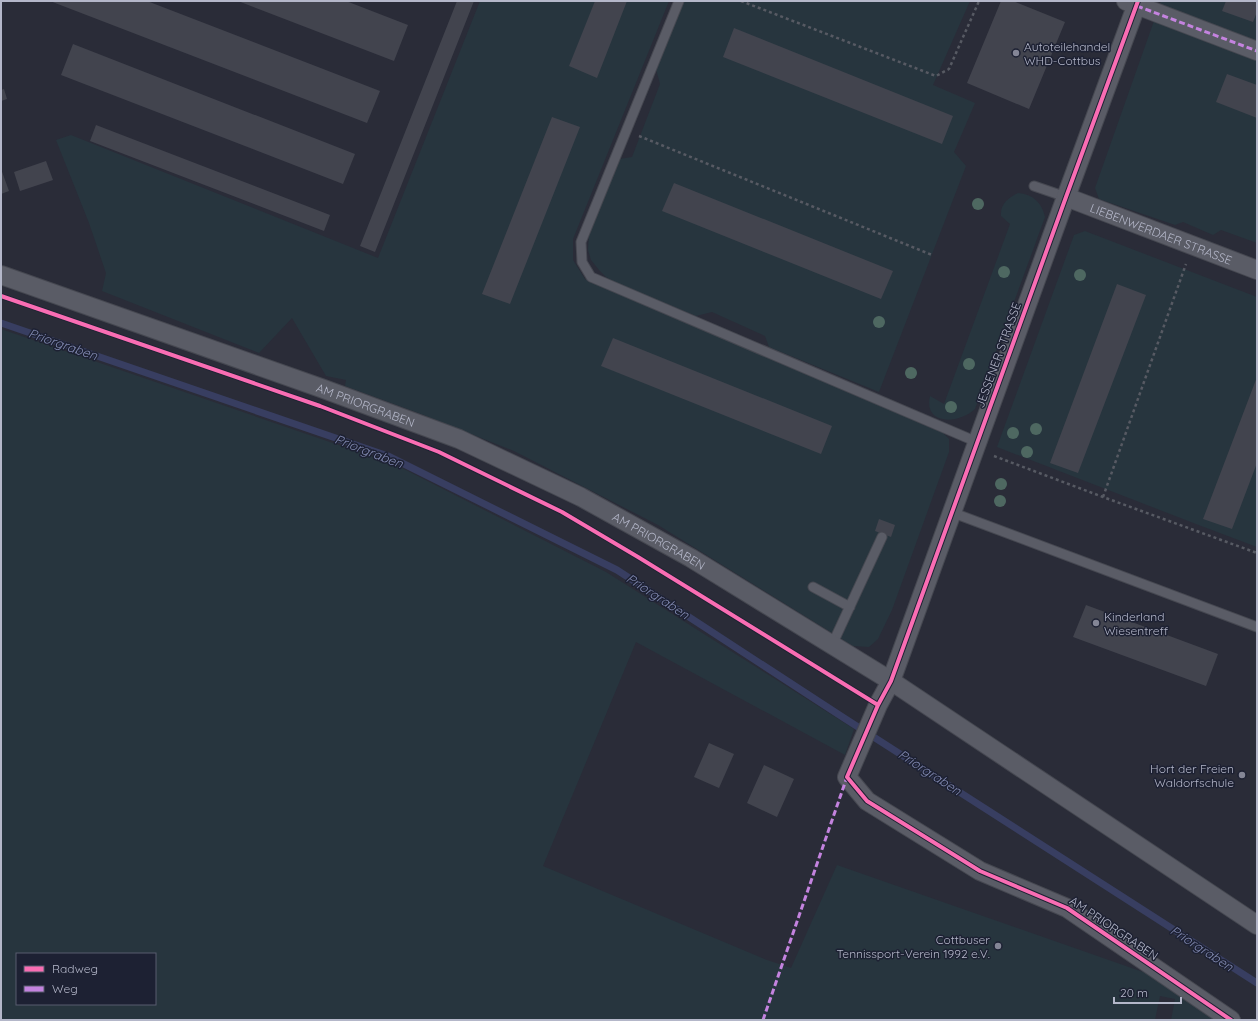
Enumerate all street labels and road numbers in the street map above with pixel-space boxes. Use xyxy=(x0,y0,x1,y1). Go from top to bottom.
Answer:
street label: LIEBENWERDAER STRASSE xyxy=(1088,200,1235,267)
street label: JESSENER STRASSE xyxy=(972,300,1024,410)
street label: AM PRIORGRABEN xyxy=(314,379,417,430)
street label: AM PRIORGRABEN xyxy=(610,509,708,573)
street label: AM PRIORGRABEN xyxy=(1067,893,1161,963)

